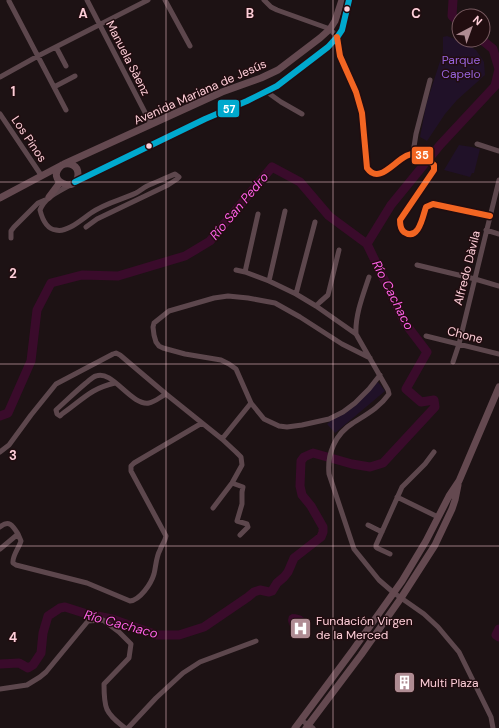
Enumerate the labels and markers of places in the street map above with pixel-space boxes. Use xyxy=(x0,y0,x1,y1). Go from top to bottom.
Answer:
unlabelled marker xyxy=(342,4,352,14)
unlabelled marker xyxy=(144,141,154,151)
place label: Fundación Virgen de la Merced xyxy=(316,613,413,643)
hospital icon: Fundación Virgen de la Merced xyxy=(288,615,314,641)
building icon: Multi Plaza xyxy=(391,670,417,696)
place label: Multi Plaza xyxy=(420,675,479,691)

